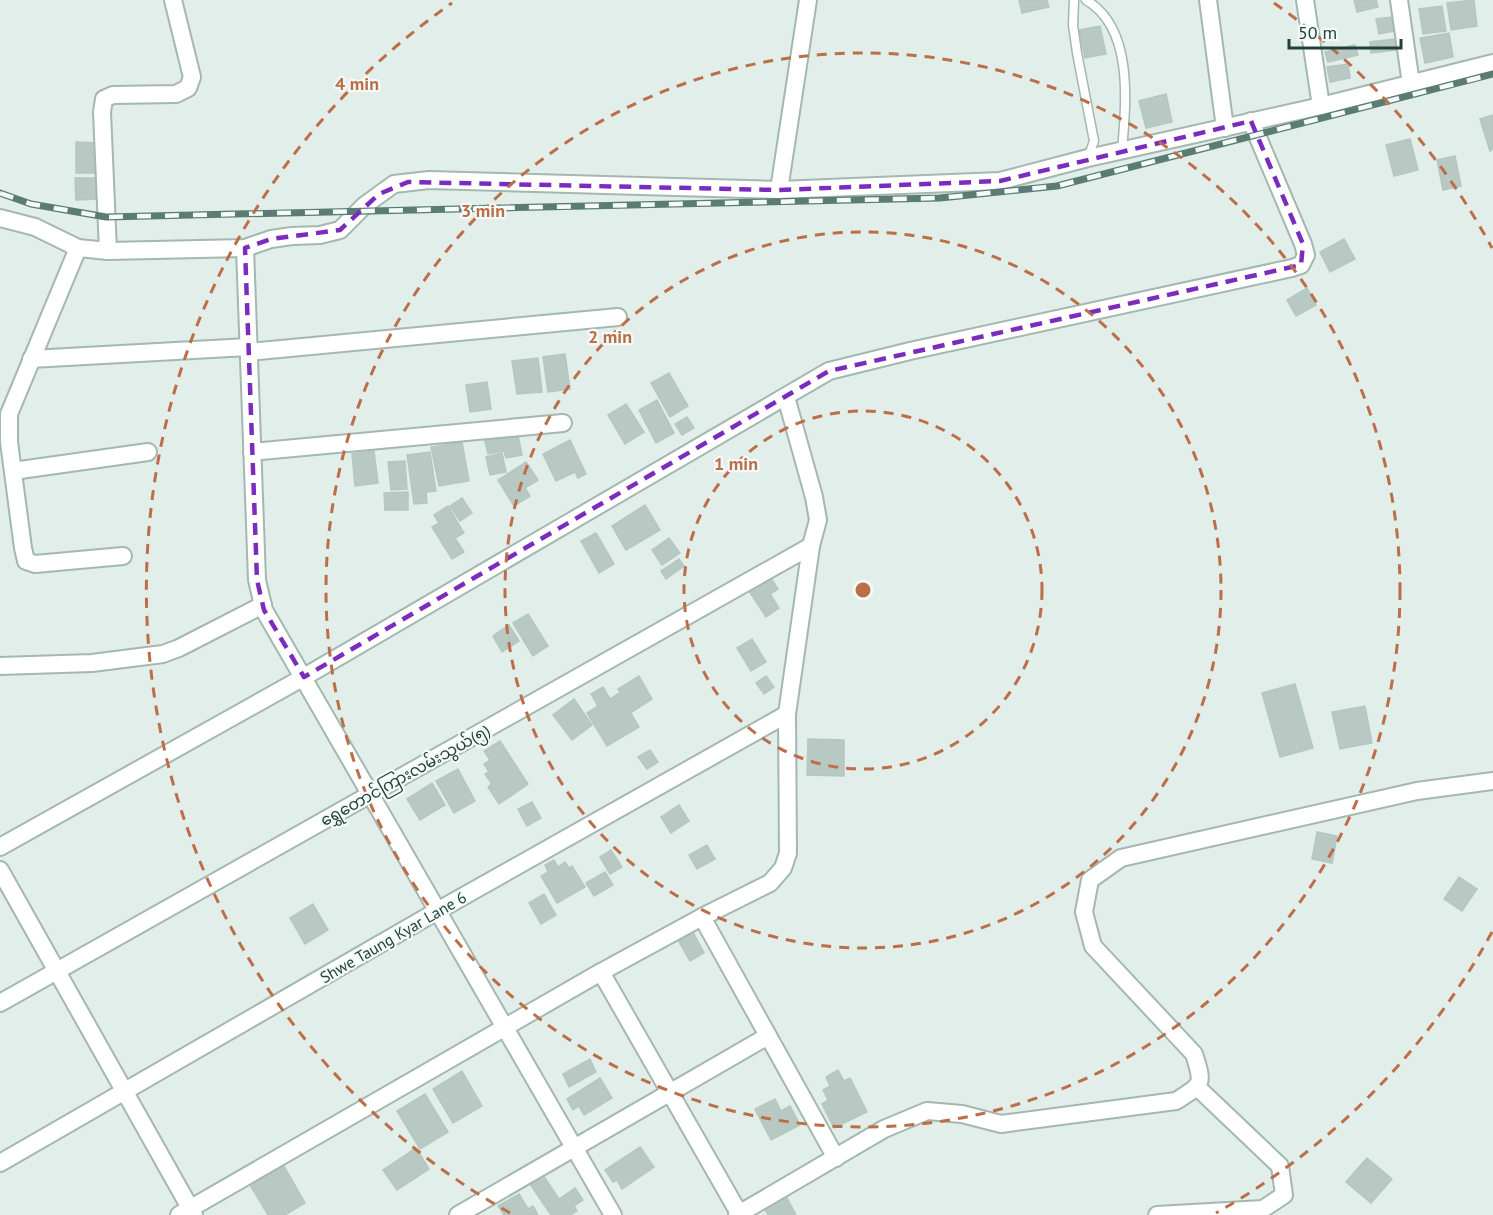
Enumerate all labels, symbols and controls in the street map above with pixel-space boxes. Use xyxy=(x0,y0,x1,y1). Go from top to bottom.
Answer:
scale bar xyxy=(1289,12,1402,50)
text: 50 m xyxy=(1298,21,1337,44)
text: 4 min xyxy=(335,72,379,95)
text: 3 min xyxy=(461,199,505,222)
text: 2 min xyxy=(588,325,632,348)
text: 1 min xyxy=(714,452,758,475)
centre of rings xyxy=(853,580,873,600)
street label: ရွှေတောင်ကြားလမ်းသွယ်(၅) xyxy=(316,719,495,834)
street label: Shwe Taung Kyar Lane 6 xyxy=(316,887,470,987)

